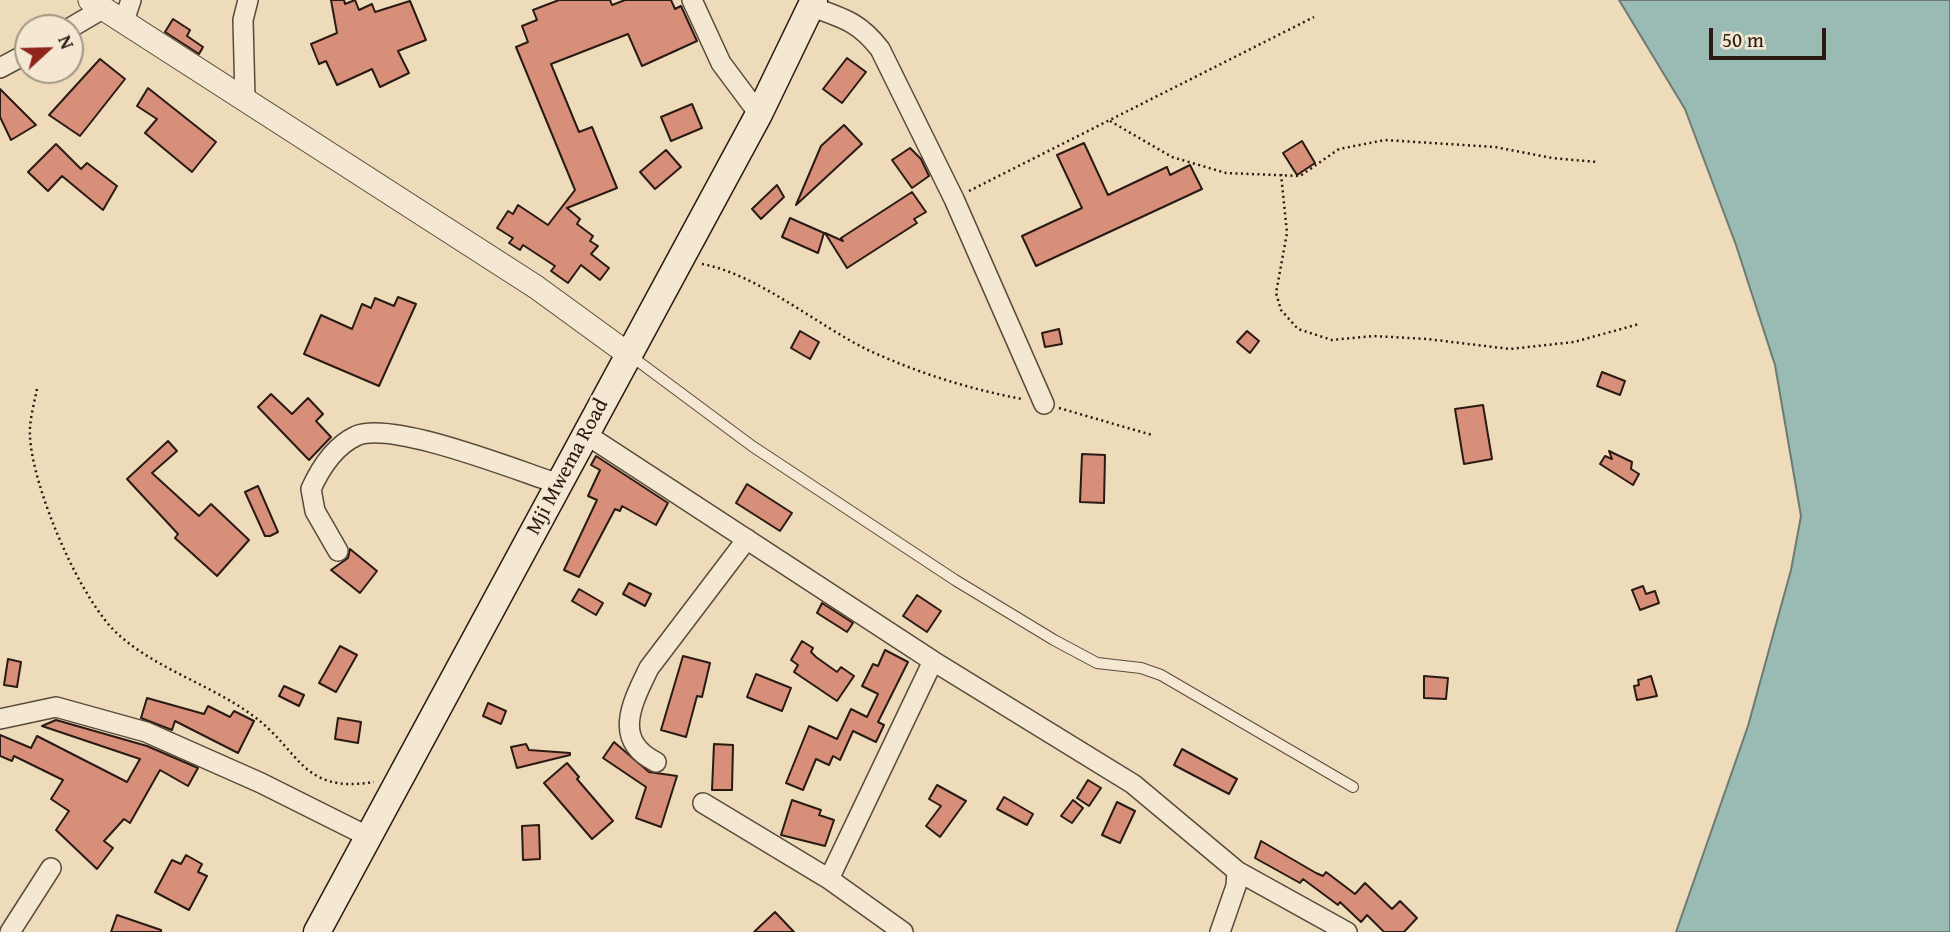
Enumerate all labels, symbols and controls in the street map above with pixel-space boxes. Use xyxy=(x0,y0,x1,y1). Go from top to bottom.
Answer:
north arrow xyxy=(14,14,84,84)
scale bar xyxy=(1712,14,1829,58)
text: 50 m xyxy=(1722,24,1764,55)
text: N xyxy=(51,31,82,53)
street label: Mji Mwema Road xyxy=(522,395,614,539)

